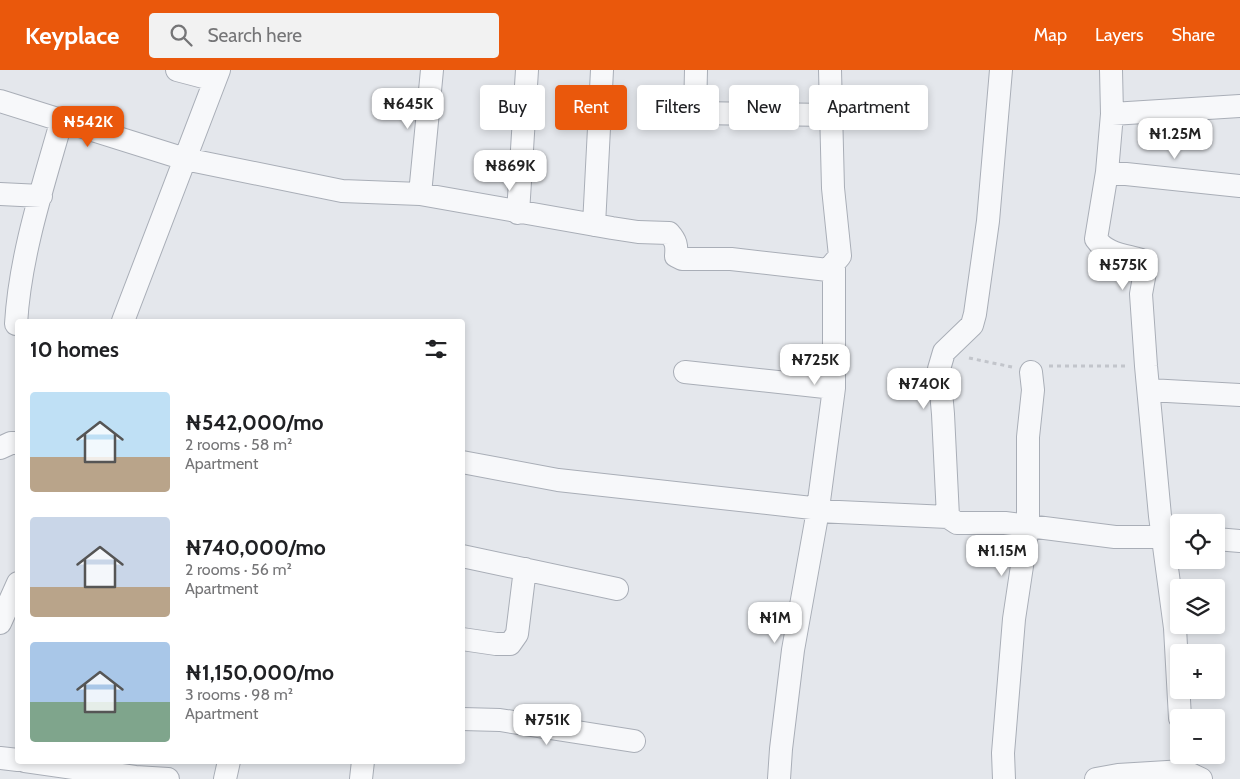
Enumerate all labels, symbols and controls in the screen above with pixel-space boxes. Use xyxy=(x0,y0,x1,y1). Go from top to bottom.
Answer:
search box xyxy=(149,13,499,58)
text: Keyplace xyxy=(25,21,119,50)
icon: search xyxy=(167,21,195,49)
text: Search here xyxy=(207,24,302,47)
text: Map xyxy=(1034,24,1067,46)
text: Layers xyxy=(1095,24,1144,46)
text: Share xyxy=(1172,24,1215,46)
chip: Buy xyxy=(480,85,545,130)
chip: Rent xyxy=(555,85,627,130)
chip: Filters xyxy=(637,85,719,130)
chip: New xyxy=(729,85,799,130)
chip: Apartment xyxy=(809,85,928,130)
pin: ₦645K xyxy=(373,88,443,130)
text: ₦645K xyxy=(383,94,433,113)
pin: ₦542K xyxy=(53,106,123,148)
text: ₦542K xyxy=(63,112,113,131)
pin: ₦1.25M xyxy=(1134,118,1216,160)
text: ₦1.25M xyxy=(1149,124,1201,143)
pin: ₦869K xyxy=(475,150,545,192)
text: ₦869K xyxy=(485,156,535,175)
pin: ₦575K xyxy=(1088,248,1158,291)
text: ₦575K xyxy=(1099,255,1147,274)
icon: filters xyxy=(422,335,450,363)
text: 10 homes xyxy=(30,337,119,362)
pin: ₦725K xyxy=(780,344,850,386)
text: ₦725K xyxy=(791,350,839,369)
pin: ₦740K xyxy=(889,368,959,410)
text: ₦740K xyxy=(898,374,950,393)
text: ₦542,000/mo xyxy=(185,410,323,435)
icon: home xyxy=(70,412,130,472)
text: 2 rooms · 58 m² xyxy=(185,435,292,454)
text: Apartment xyxy=(185,454,258,473)
map controls xyxy=(1170,514,1225,764)
button: locate xyxy=(1170,514,1225,569)
pin: ₦1.15M xyxy=(961,534,1043,577)
text: ₦740,000/mo xyxy=(185,535,326,560)
icon: home xyxy=(70,537,130,597)
text: ₦1.15M xyxy=(977,541,1027,560)
text: 2 rooms · 56 m² xyxy=(185,560,292,579)
text: Apartment xyxy=(185,579,258,598)
button: layers xyxy=(1170,579,1225,634)
pin: ₦1M xyxy=(751,602,799,644)
text: ₦1M xyxy=(759,608,791,627)
button: + xyxy=(1170,644,1225,699)
text: ₦1,150,000/mo xyxy=(185,660,334,685)
icon: home xyxy=(70,662,130,722)
text: 3 rooms · 98 m² xyxy=(185,685,293,704)
text: Apartment xyxy=(185,704,258,723)
pin: ₦751K xyxy=(512,704,582,746)
button: − xyxy=(1170,709,1225,764)
text: ₦751K xyxy=(524,710,570,729)

